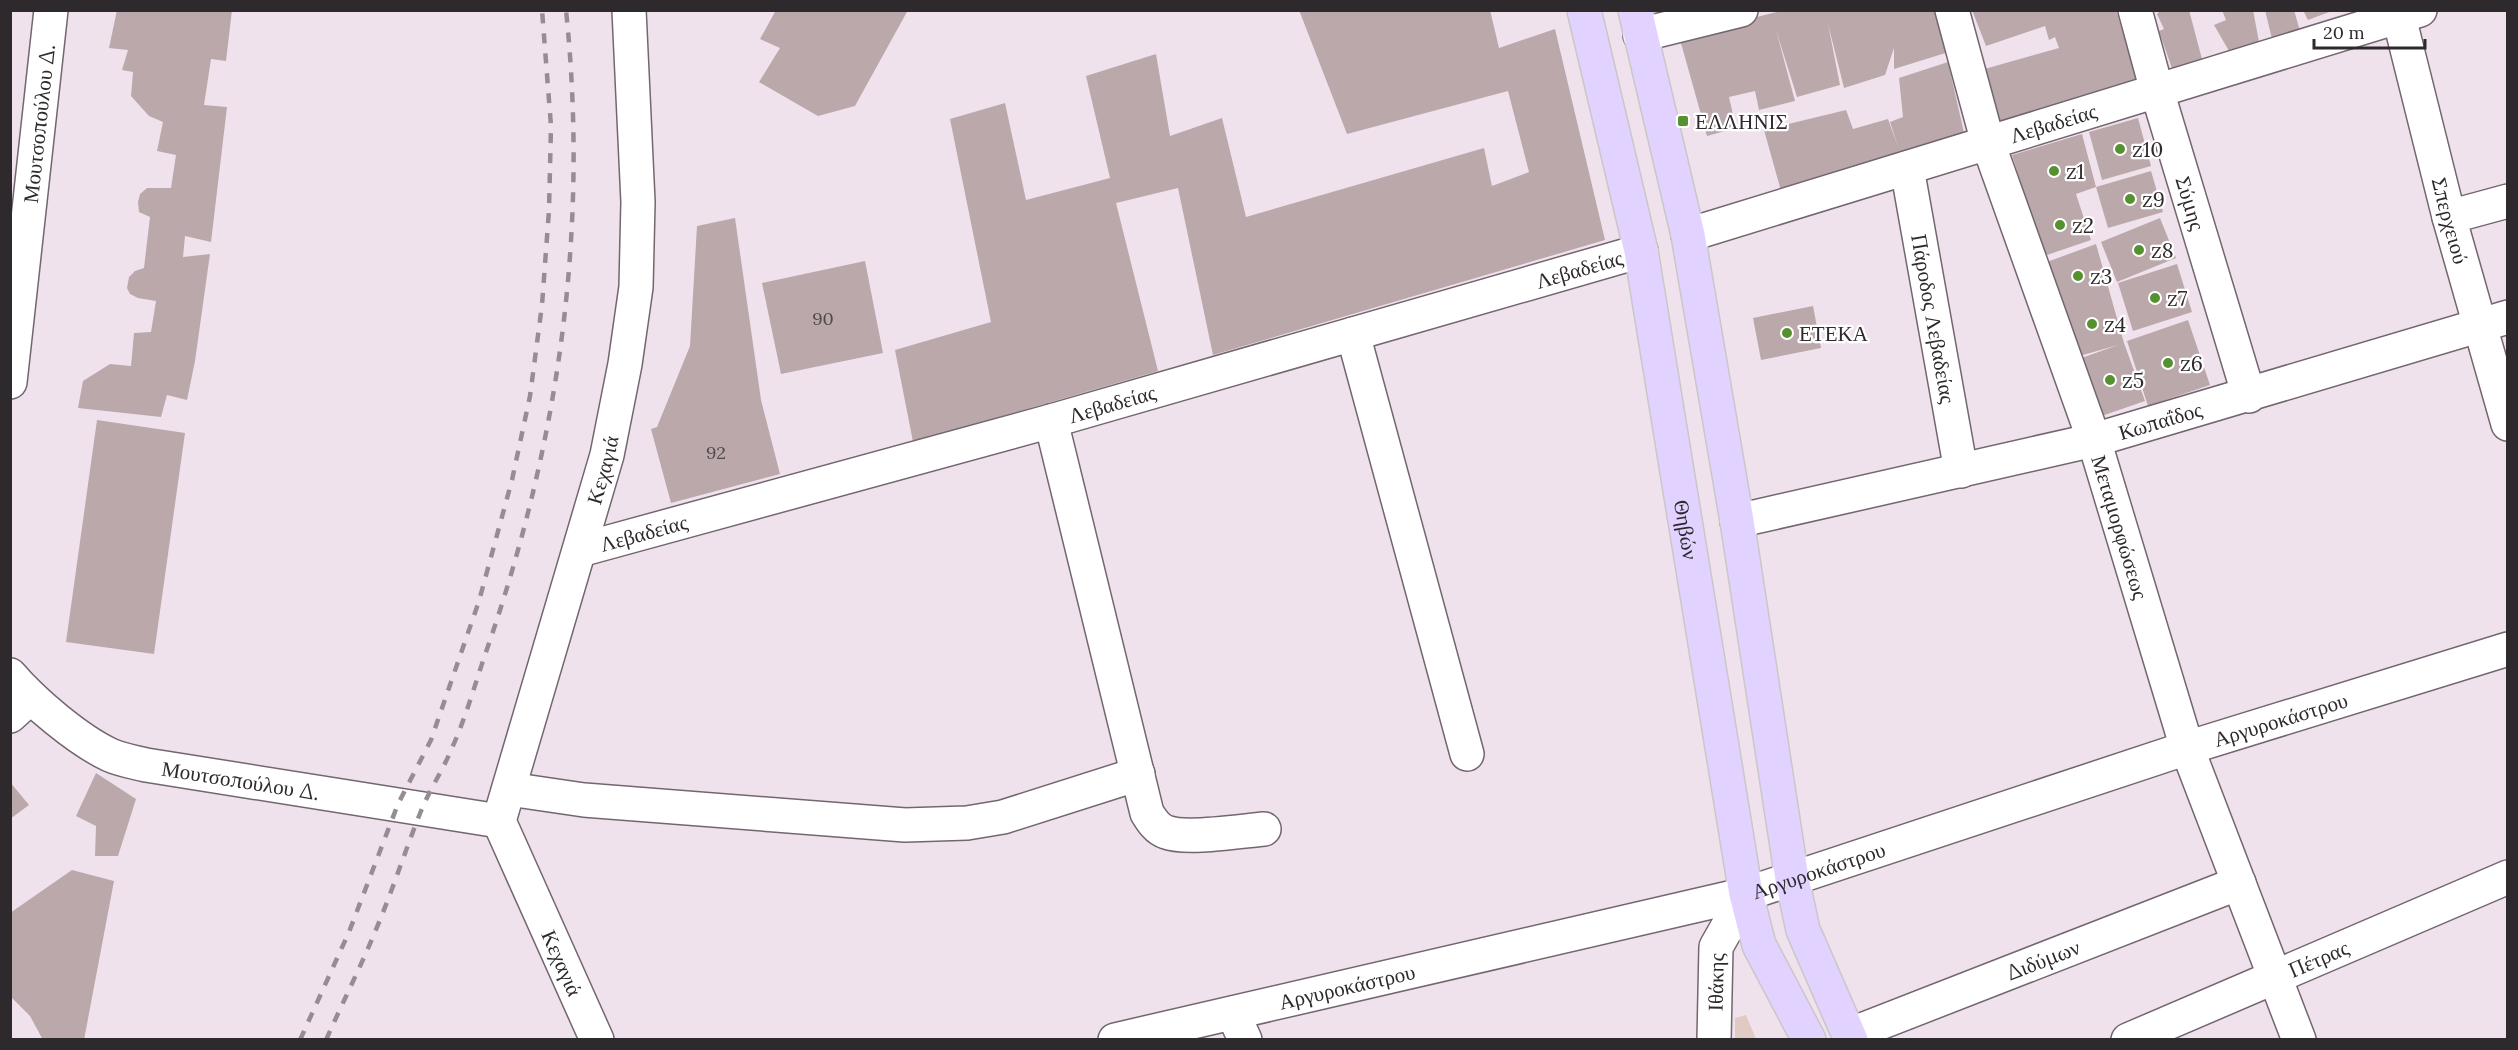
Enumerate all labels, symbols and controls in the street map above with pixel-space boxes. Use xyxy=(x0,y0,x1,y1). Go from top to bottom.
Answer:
scale bar xyxy=(2314,12,2425,50)
text: 20 m xyxy=(2323,21,2365,44)
street label: Μουτσοπούλου Δ. xyxy=(16,43,61,204)
street label: Λεβαδείας xyxy=(2006,97,2101,149)
place label: ΕΛΛΗΝΙΣ xyxy=(1695,108,1788,135)
marker: ΕΛΛΗΝΙΣ xyxy=(1676,114,1690,128)
place label: z10 xyxy=(2132,136,2163,163)
marker: z10 xyxy=(2113,142,2127,156)
place label: z1 xyxy=(2066,158,2084,185)
marker: z1 xyxy=(2047,164,2061,178)
street label: Σύμης xyxy=(2170,173,2212,234)
street label: Σπερχειού xyxy=(2426,175,2475,267)
place label: z9 xyxy=(2142,186,2165,213)
marker: z9 xyxy=(2123,192,2137,206)
place label: z2 xyxy=(2072,212,2094,239)
marker: z2 xyxy=(2053,218,2067,232)
street label: Πάροδος Λεβαδείας xyxy=(1905,232,1962,406)
place label: z8 xyxy=(2151,237,2174,264)
street label: Λεβαδείας xyxy=(1532,243,1627,294)
marker: z8 xyxy=(2132,243,2146,257)
place label: z3 xyxy=(2090,263,2112,290)
marker: z3 xyxy=(2071,269,2085,283)
place label: z7 xyxy=(2167,285,2188,312)
marker: z7 xyxy=(2148,291,2162,305)
house number: 90 xyxy=(812,307,834,330)
place label: z4 xyxy=(2104,311,2126,338)
marker: z4 xyxy=(2085,317,2099,331)
place label: ΕΤΕΚΑ xyxy=(1799,320,1869,347)
marker: ΕΤΕΚΑ xyxy=(1780,326,1794,340)
place label: z6 xyxy=(2180,350,2203,377)
marker: z6 xyxy=(2161,356,2175,370)
place label: z5 xyxy=(2122,367,2144,394)
marker: z5 xyxy=(2103,373,2117,387)
street label: Λεβαδείας xyxy=(1065,378,1160,429)
street label: Κωπαΐδος xyxy=(2115,395,2206,446)
street label: Κεχαγιά xyxy=(580,433,624,507)
house number: 92 xyxy=(706,441,726,464)
street label: Μεταμορφώσεως xyxy=(2086,452,2155,603)
street label: Θηβών xyxy=(1668,498,1705,562)
street label: Λεβαδείας xyxy=(597,508,691,557)
street label: Αργυροκάστρου xyxy=(2210,686,2351,753)
street label: Μουτσοπούλου Δ. xyxy=(160,754,321,806)
street label: Αργυροκάστρου xyxy=(1748,835,1889,905)
street label: Κεχαγιά xyxy=(535,926,589,1000)
street label: Διδύμων xyxy=(2002,933,2084,986)
street label: Πέτρας xyxy=(2284,933,2353,983)
street label: Ιθάκης xyxy=(1701,952,1729,1011)
street label: Αργυροκάστρου xyxy=(1276,958,1418,1015)

